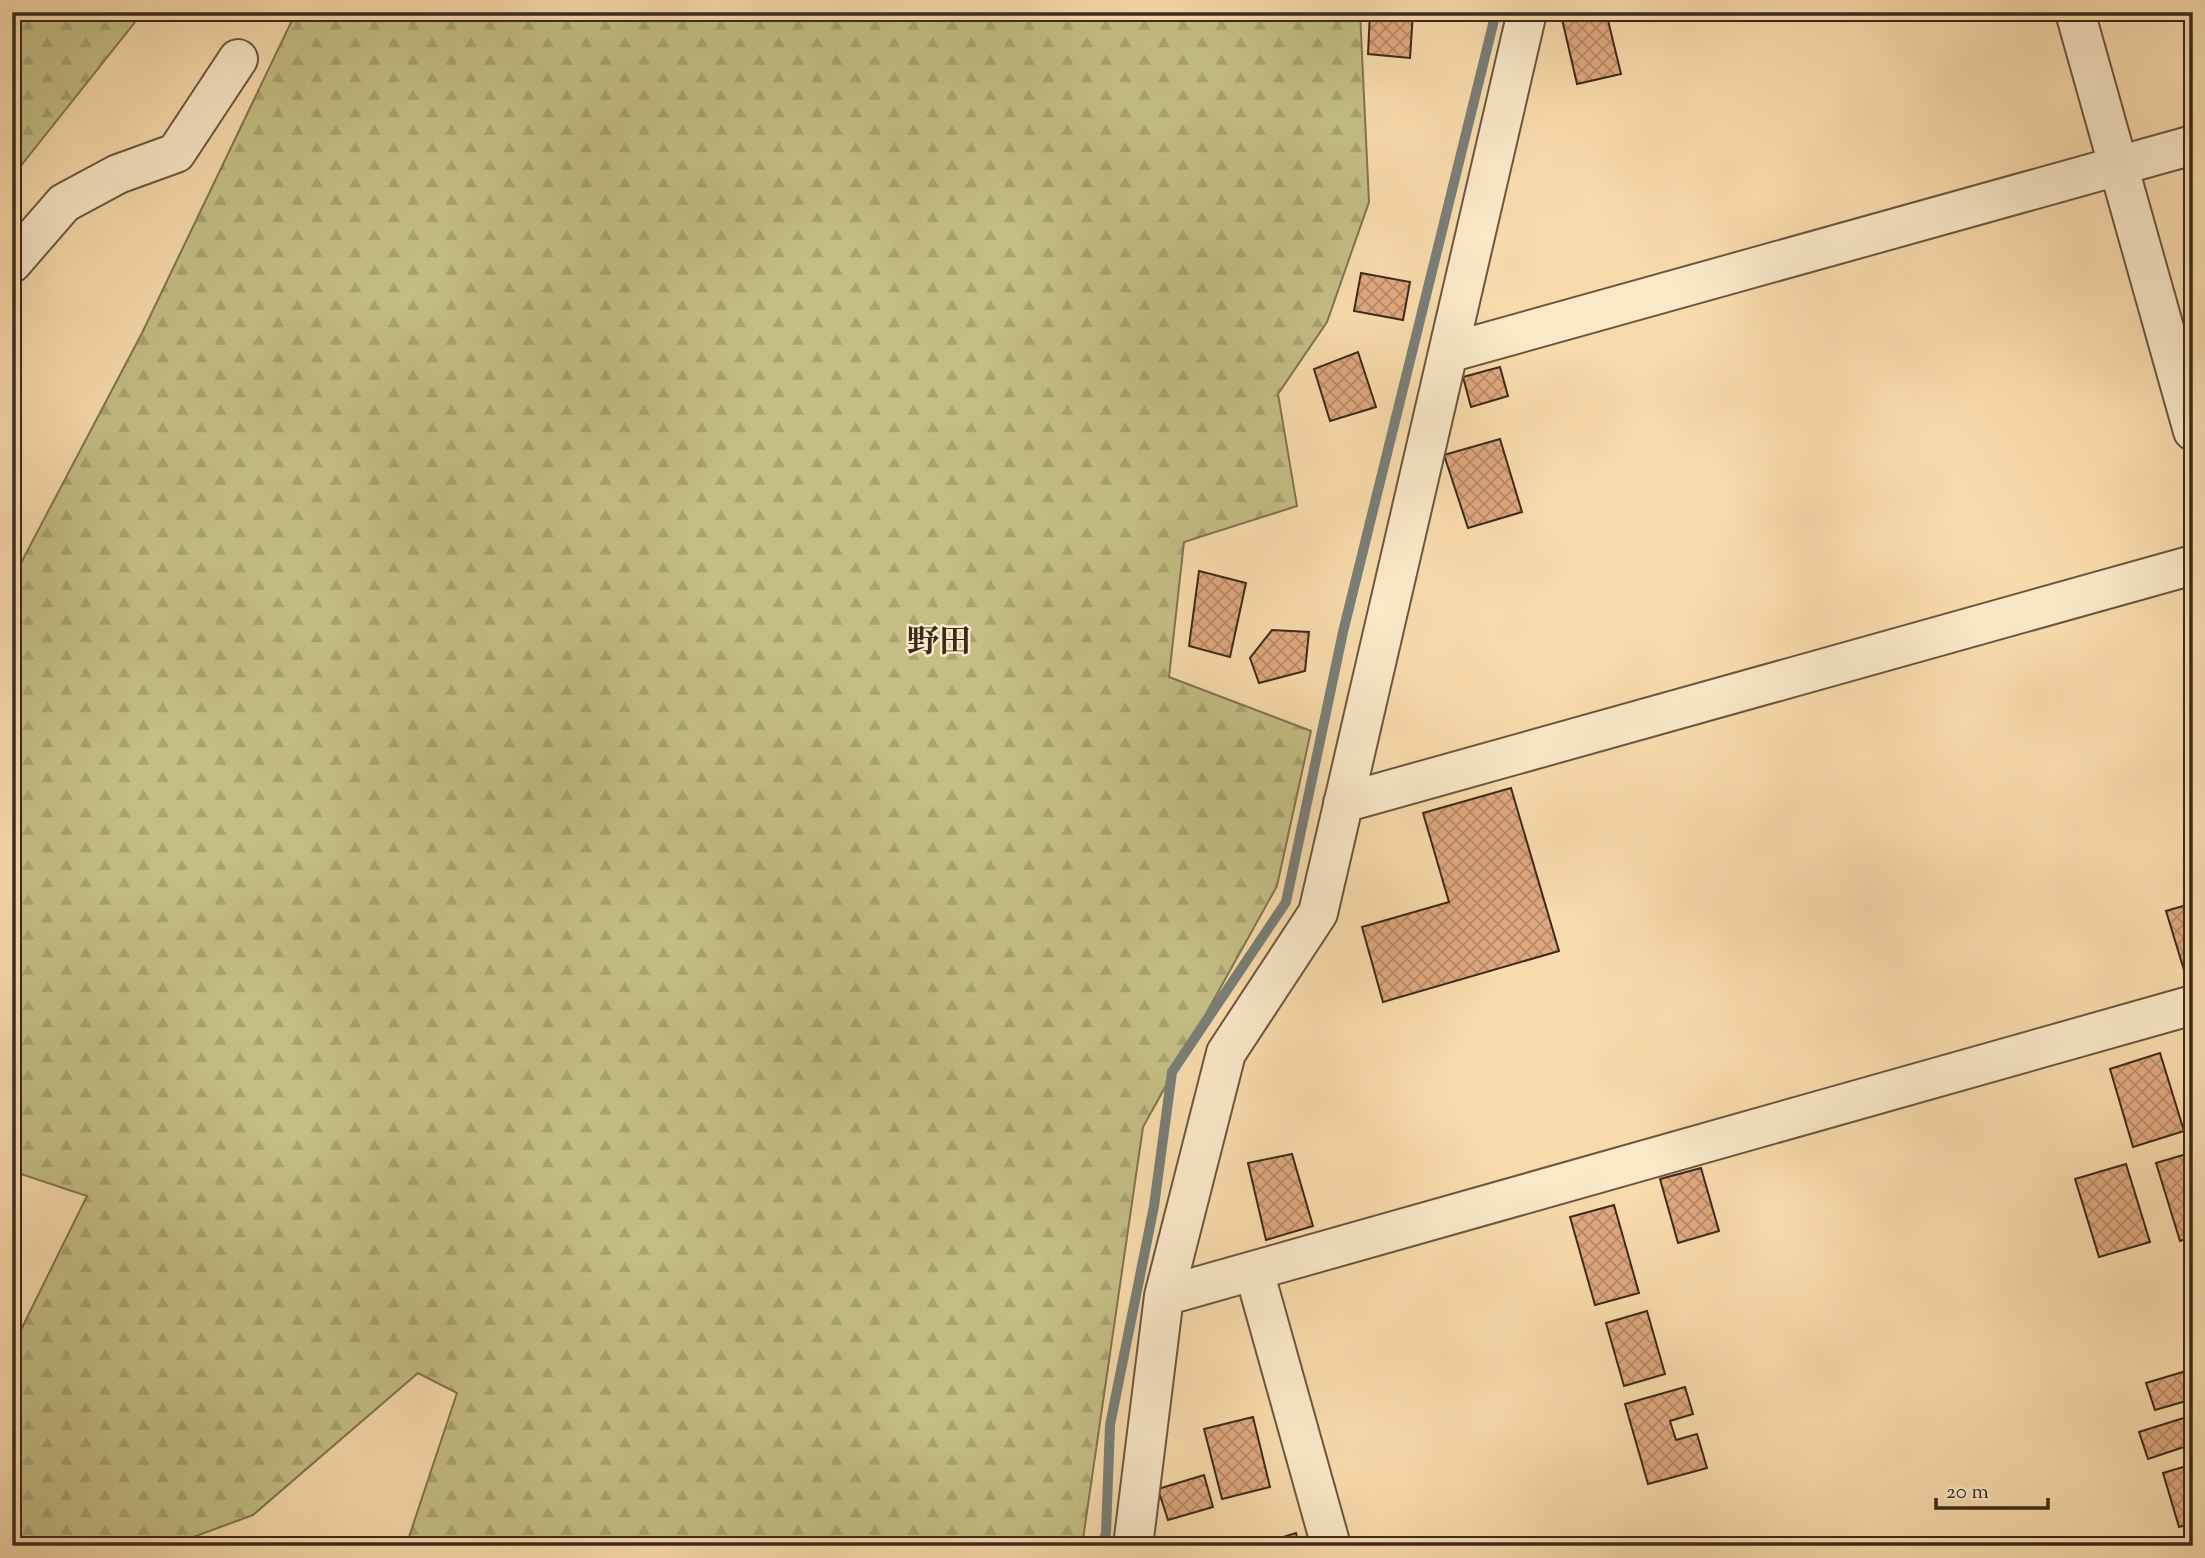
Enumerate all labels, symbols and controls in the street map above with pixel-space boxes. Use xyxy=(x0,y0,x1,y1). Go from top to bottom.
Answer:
district label: 野田 xyxy=(907,621,971,667)
scale bar xyxy=(1936,1467,2048,1511)
text: 20 m xyxy=(1946,1478,1989,1508)

